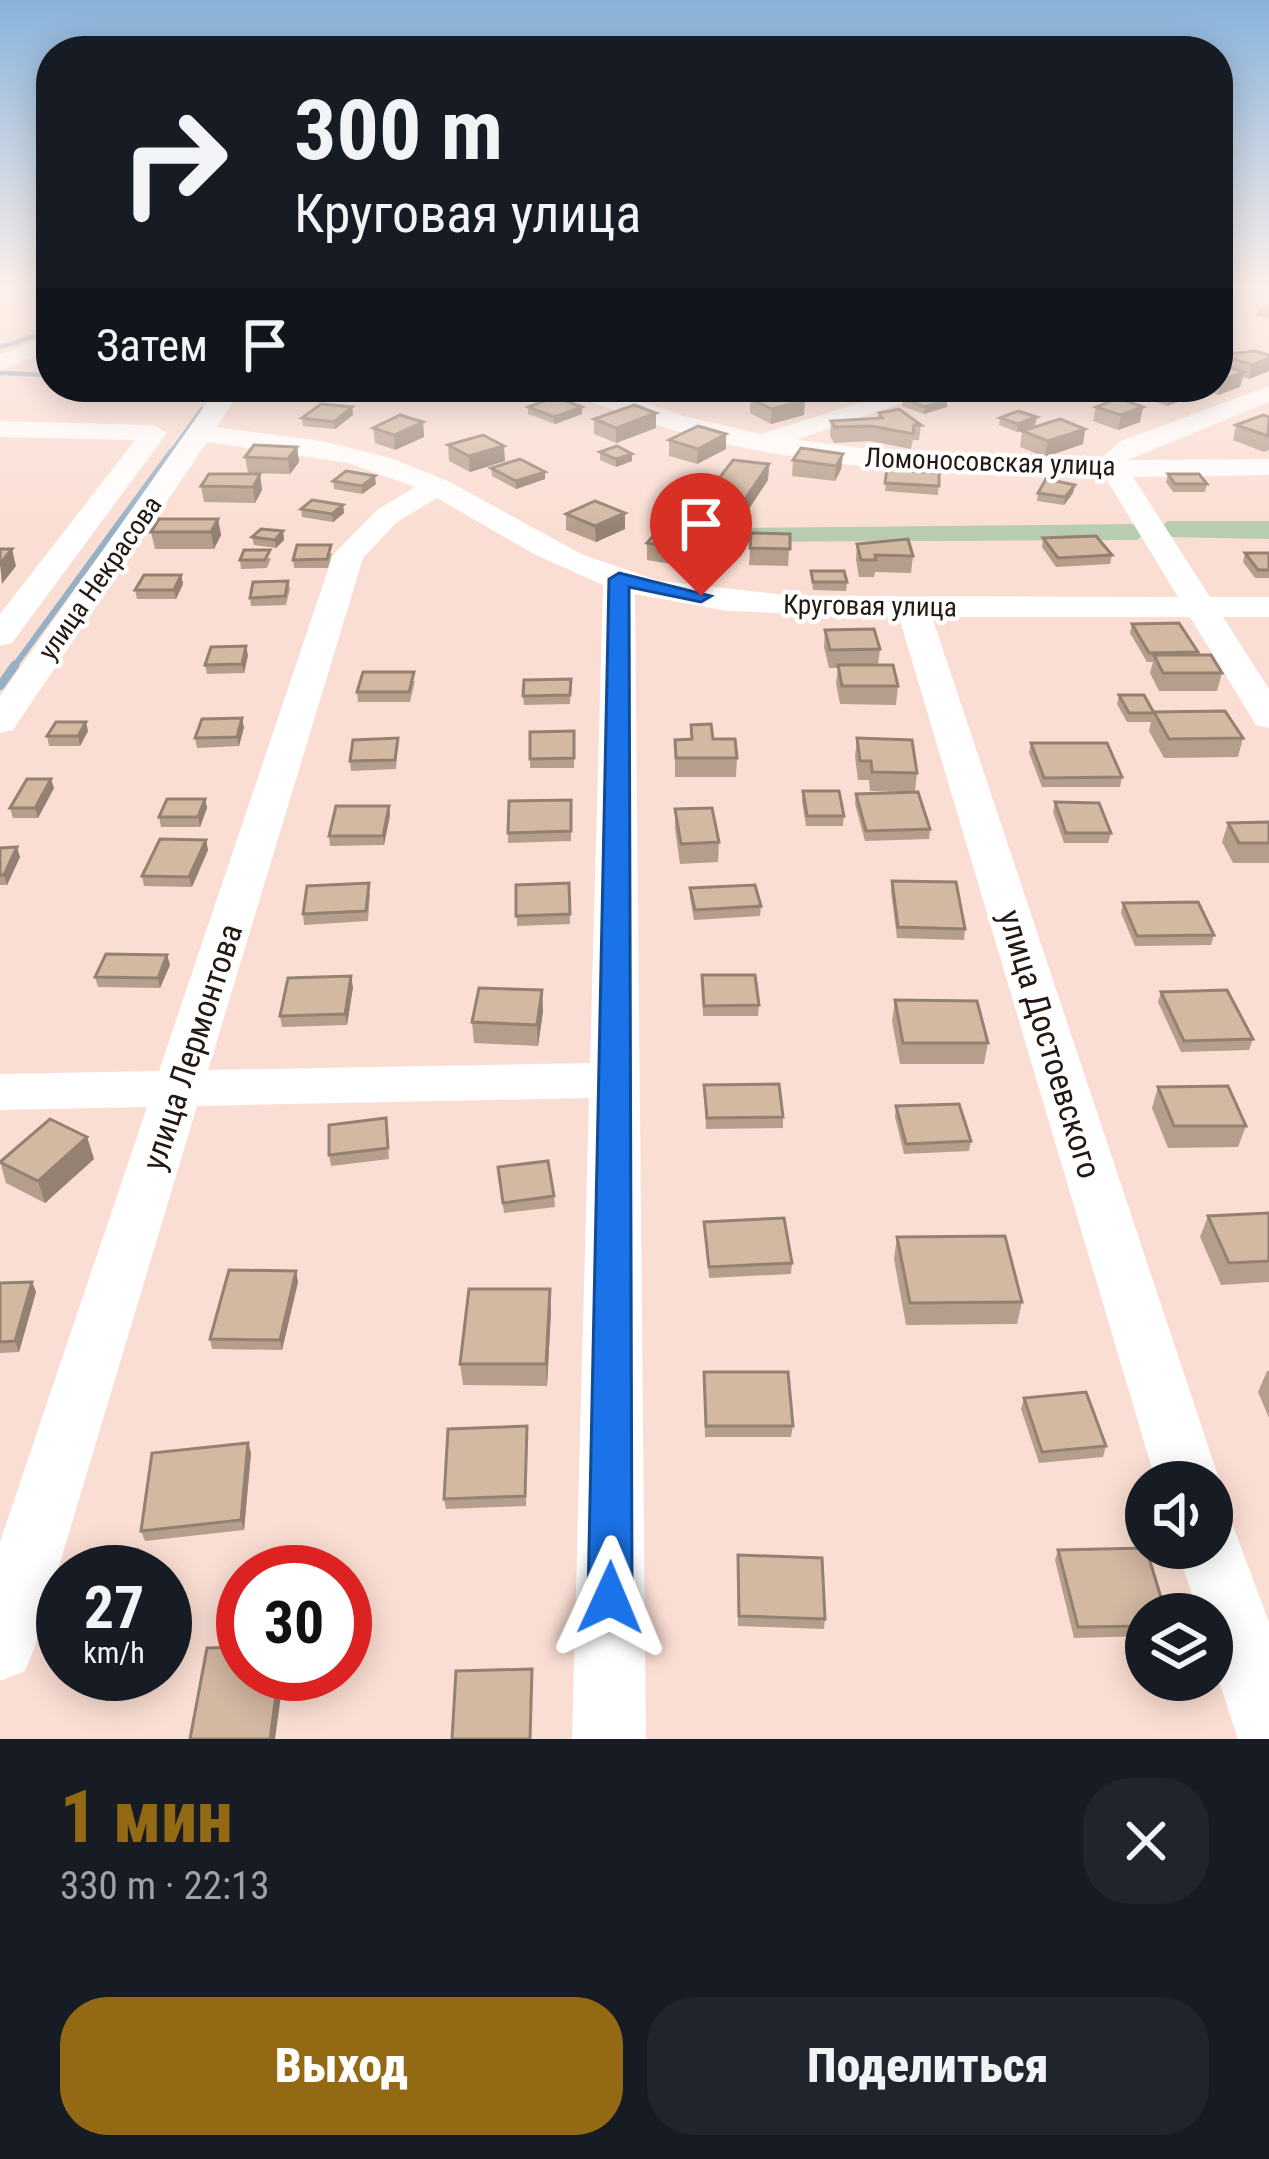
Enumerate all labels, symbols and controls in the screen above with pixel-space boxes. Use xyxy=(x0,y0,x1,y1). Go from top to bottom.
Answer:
text: 300 m xyxy=(294,81,503,180)
icon: right xyxy=(96,84,252,240)
text: Круговая улица xyxy=(294,182,641,245)
icon: arrive xyxy=(232,312,298,378)
text: Затем xyxy=(96,319,208,372)
street label: Ломоносовская улица xyxy=(864,442,1116,482)
pin xyxy=(650,473,752,596)
street label: улица Некрасова xyxy=(32,490,168,666)
icon: arrive xyxy=(668,491,734,557)
street label: Круговая улица xyxy=(783,588,957,624)
street label: улица Достоевского xyxy=(991,905,1109,1183)
street label: улица Лермонтова xyxy=(134,919,250,1175)
map controls xyxy=(1125,1461,1233,1701)
button: sound xyxy=(1125,1461,1233,1569)
position arrow xyxy=(547,1535,673,1661)
speed limit sign: 30 xyxy=(216,1545,372,1701)
text: 27 xyxy=(84,1572,144,1643)
button: layers xyxy=(1125,1593,1233,1701)
text: km/h xyxy=(83,1635,145,1670)
text: 1 мин xyxy=(60,1775,233,1860)
button: close xyxy=(1083,1778,1209,1904)
text: 330 m · 22:13 xyxy=(60,1863,270,1909)
button: Выход xyxy=(60,1997,623,2135)
button: Поделиться xyxy=(647,1997,1209,2135)

